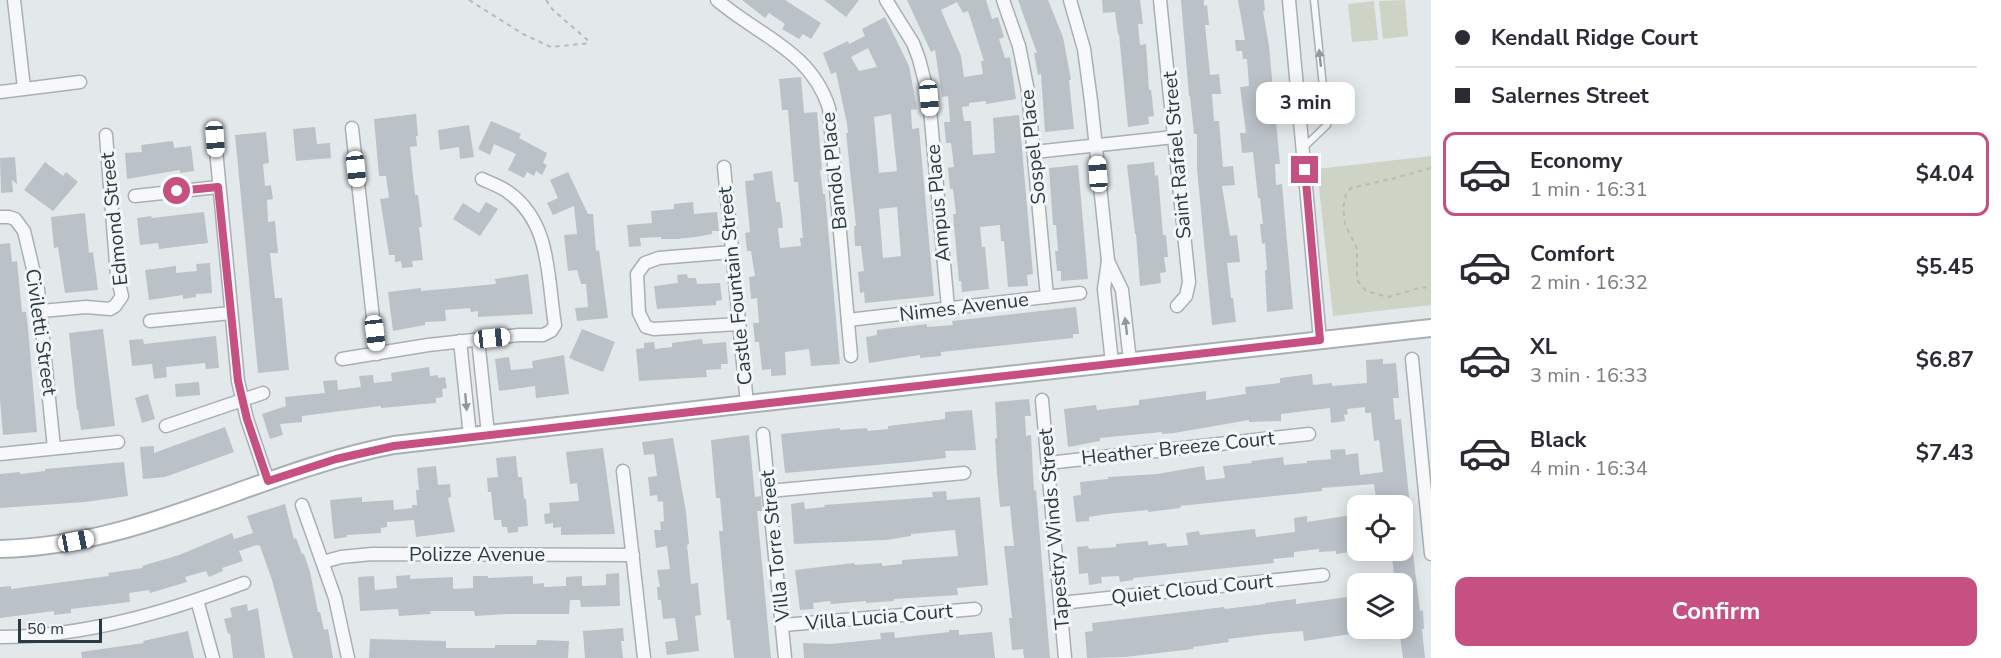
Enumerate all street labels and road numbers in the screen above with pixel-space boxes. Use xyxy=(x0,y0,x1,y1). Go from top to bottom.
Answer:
street label: Saint Rafael Street xyxy=(1156,69,1198,240)
street label: Sospel Place xyxy=(1014,88,1052,206)
street label: Bandol Place xyxy=(814,111,854,231)
street label: Ampus Place xyxy=(919,143,957,263)
street label: Edmond Street xyxy=(93,150,134,287)
street label: Castle Fountain Street xyxy=(711,184,759,387)
street label: Civiletti Street xyxy=(19,267,63,398)
street label: Nimes Avenue xyxy=(898,286,1030,328)
street label: Heather Breeze Court xyxy=(1080,424,1277,472)
street label: Tapestry Winds Street xyxy=(1032,426,1076,631)
street label: Villa Torre Street xyxy=(754,468,796,624)
street label: Polizze Avenue xyxy=(409,541,545,568)
street label: Quiet Cloud Court xyxy=(1110,567,1275,611)
street label: Villa Lucia Court xyxy=(803,597,955,637)

